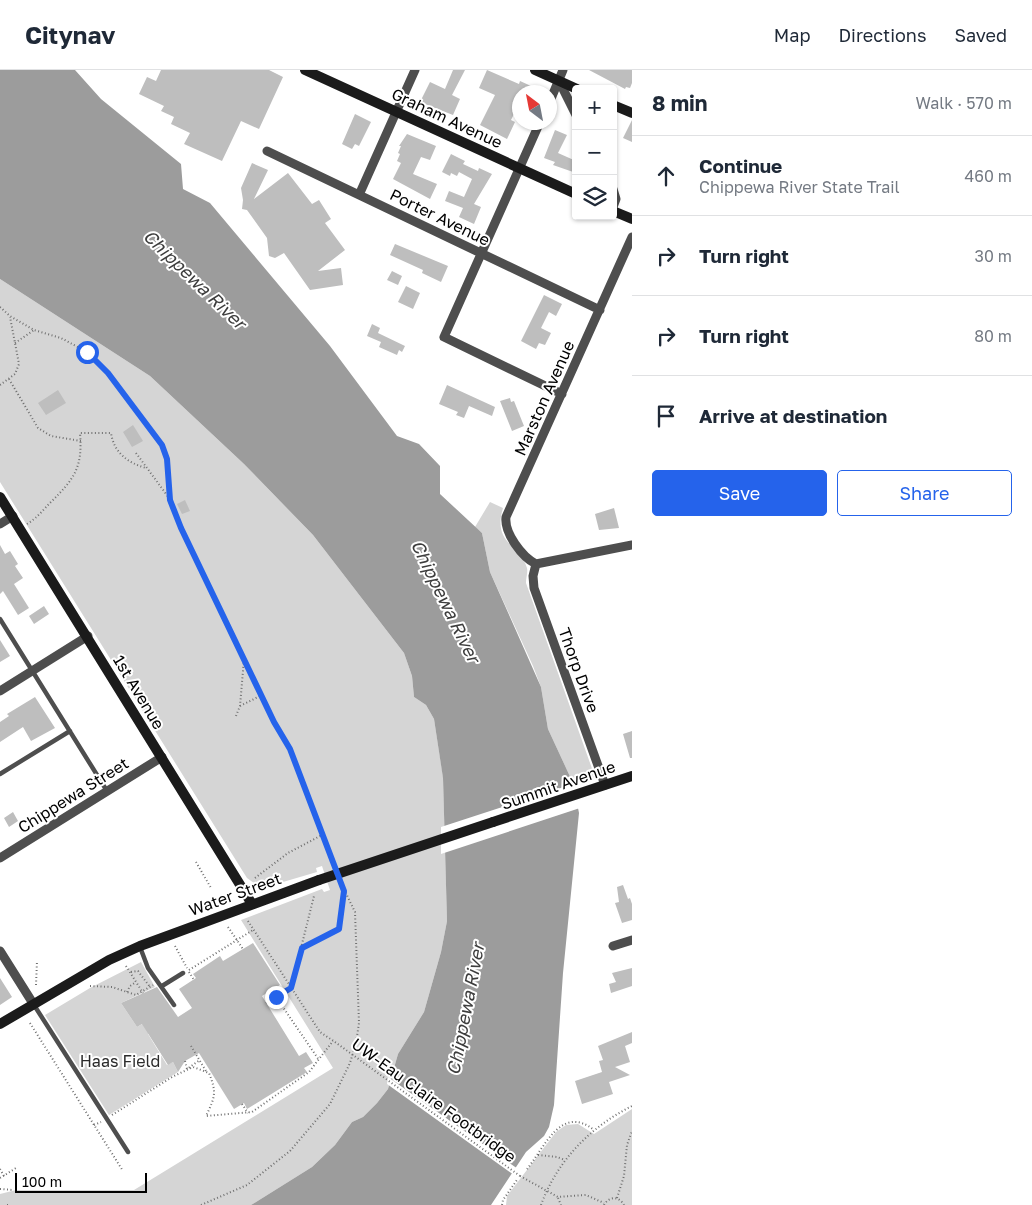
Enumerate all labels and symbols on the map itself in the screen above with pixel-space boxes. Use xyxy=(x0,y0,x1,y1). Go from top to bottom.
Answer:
street label: Graham Avenue xyxy=(388,84,506,152)
north arrow xyxy=(512,85,557,130)
street label: Porter Avenue xyxy=(387,184,493,250)
water label: Chippewa River xyxy=(139,225,253,335)
street label: Marston Avenue xyxy=(510,337,578,459)
route start xyxy=(76,341,99,364)
water label: Chippewa River xyxy=(407,536,486,669)
street label: Thorp Drive xyxy=(554,625,604,715)
street label: 1st Avenue xyxy=(109,651,169,733)
street label: Chippewa Street xyxy=(14,753,132,837)
street label: Summit Avenue xyxy=(498,756,618,814)
street label: Water Street xyxy=(186,868,284,920)
water label: Chippewa River xyxy=(441,938,489,1077)
route end xyxy=(265,986,288,1009)
street label: UW-Eau Claire Footbridge xyxy=(348,1034,520,1166)
park label: Haas Field xyxy=(80,1051,160,1071)
scale bar xyxy=(15,1170,148,1193)

